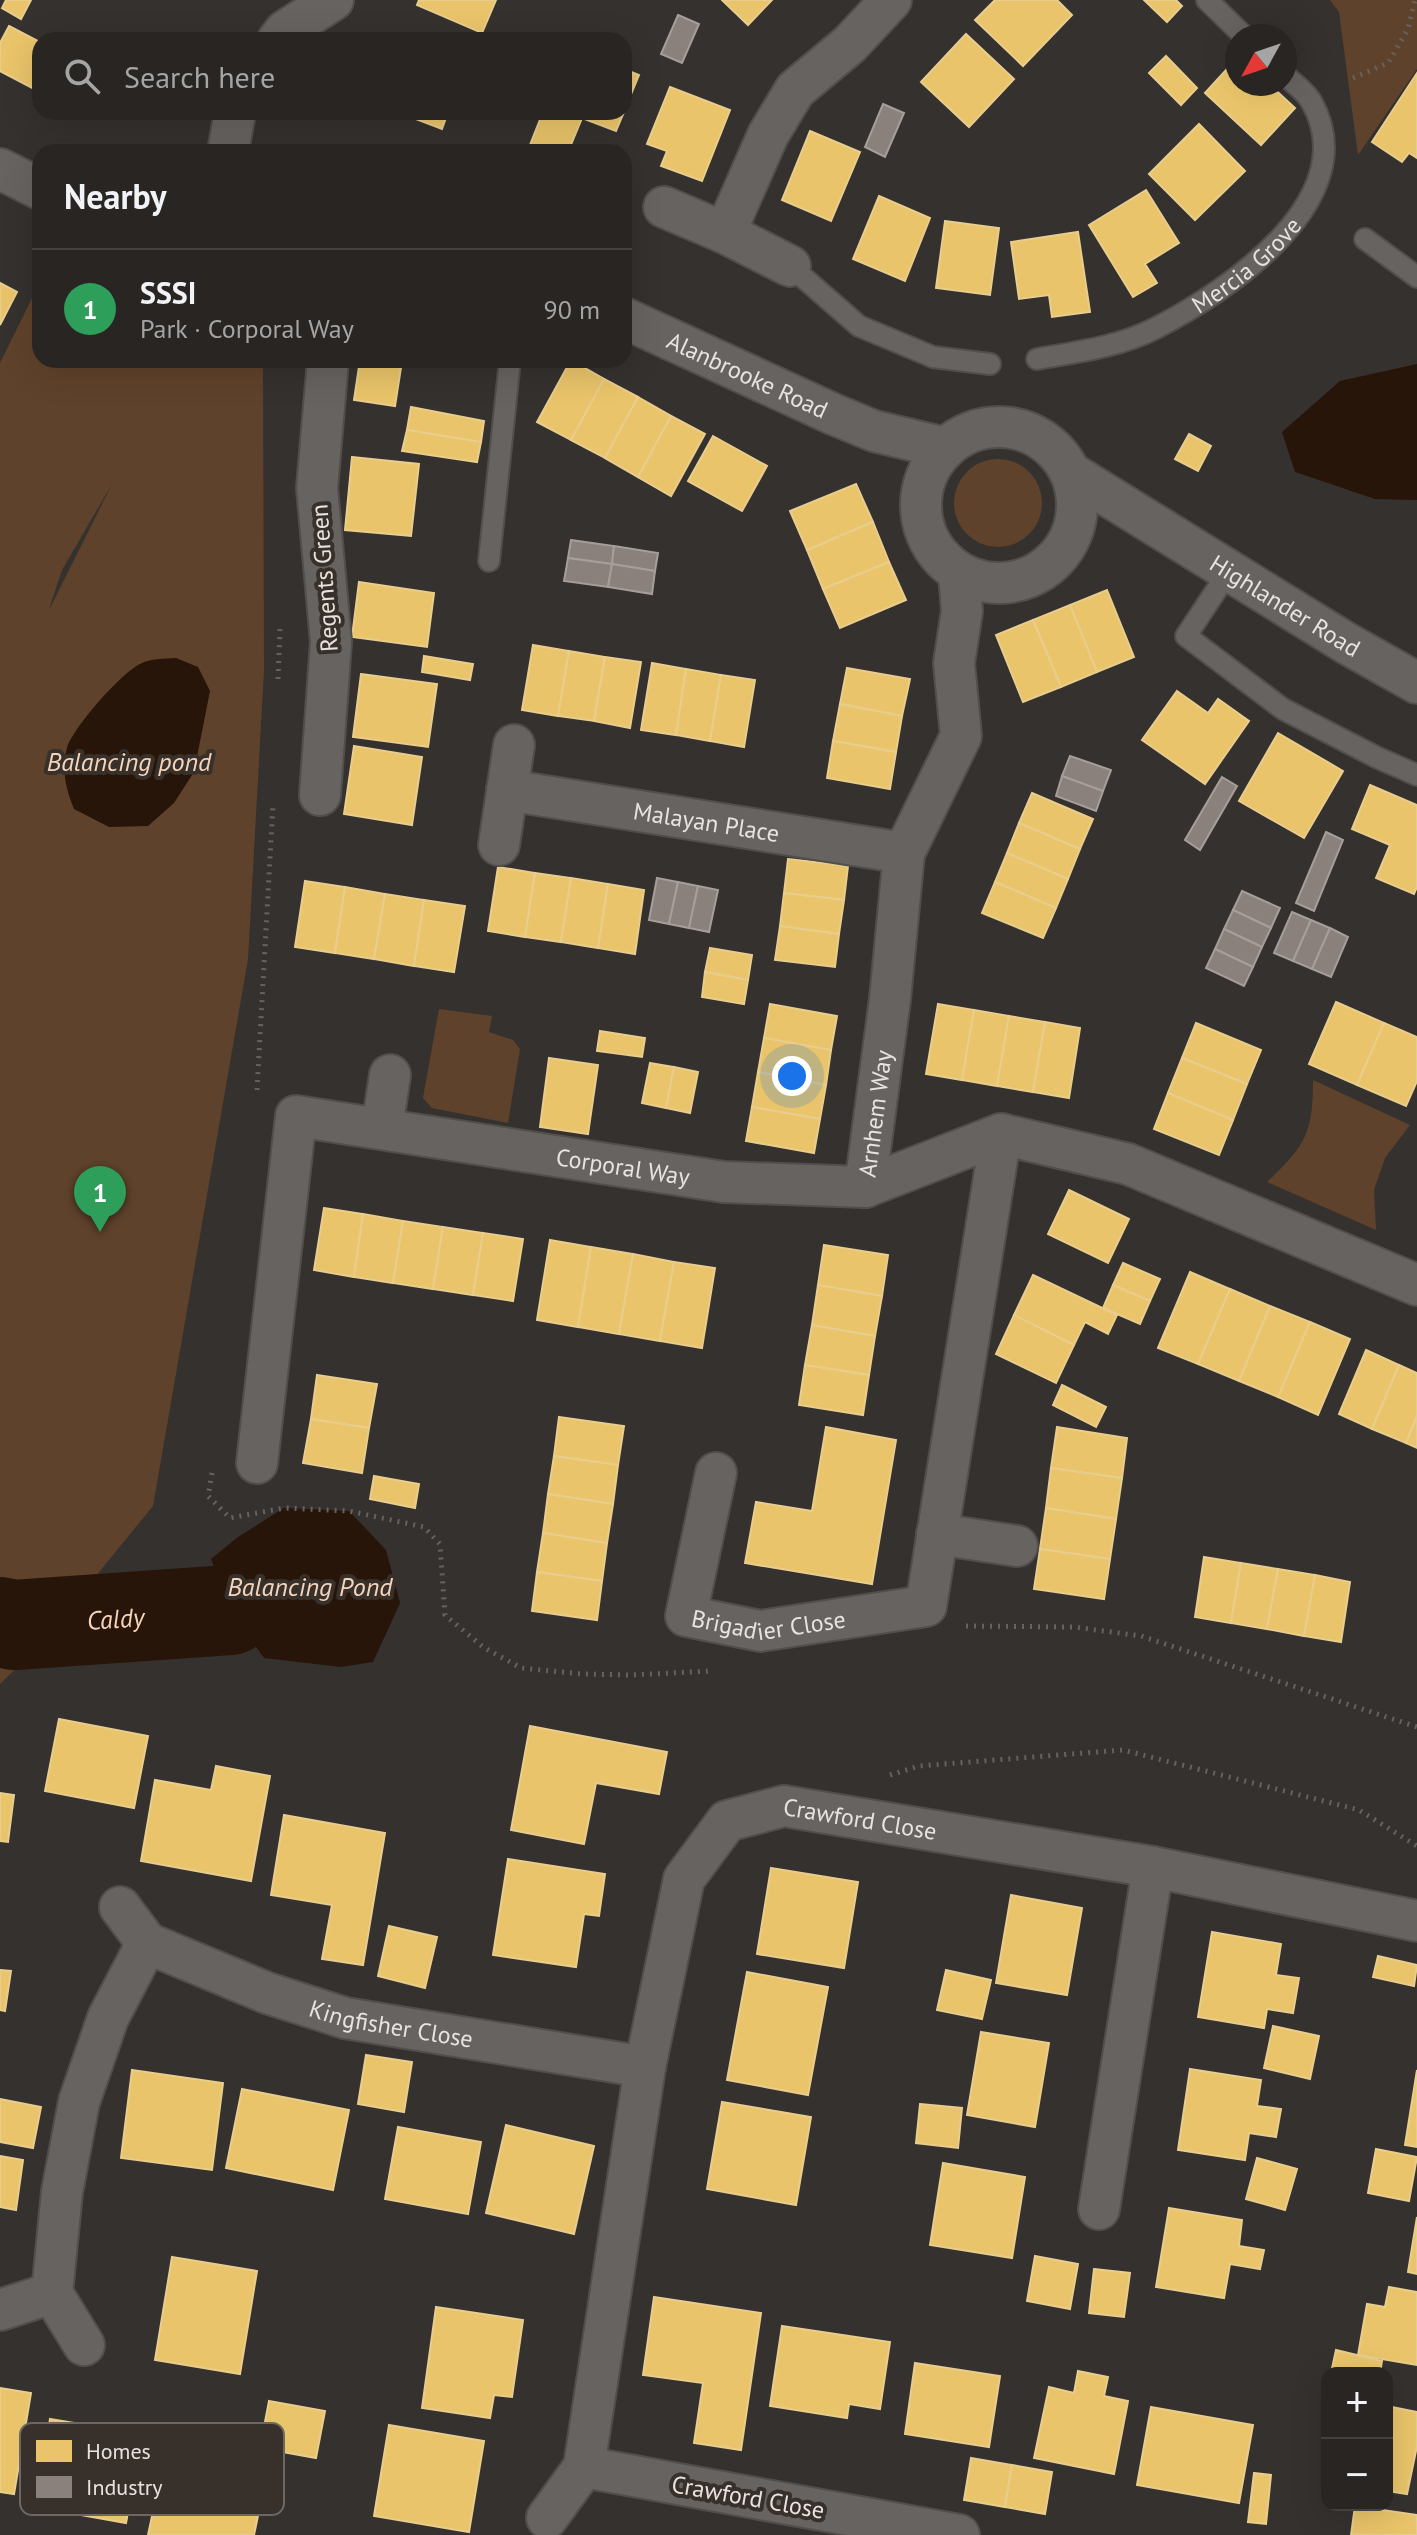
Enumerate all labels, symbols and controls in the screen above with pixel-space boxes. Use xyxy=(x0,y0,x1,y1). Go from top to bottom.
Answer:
north arrow xyxy=(1225,24,1297,96)
search box xyxy=(32,32,632,120)
icon: search xyxy=(60,54,104,98)
text: Search here xyxy=(124,57,275,96)
text: Nearby xyxy=(64,174,166,218)
street label: Mercia Grove xyxy=(1186,211,1308,320)
text: SSSI xyxy=(140,273,196,312)
text: 1 xyxy=(83,293,97,326)
text: 90 m xyxy=(544,293,600,326)
text: Park · Corporal Way xyxy=(140,312,354,345)
street label: Alanbrooke Road xyxy=(662,324,833,425)
street label: Regents Green xyxy=(303,503,345,653)
street label: Highlander Road xyxy=(1204,547,1366,664)
water label: Balancing pond xyxy=(47,745,212,778)
street label: Malayan Place xyxy=(631,795,782,849)
street label: Arnhem Way xyxy=(851,1048,899,1179)
your location xyxy=(772,1056,812,1096)
street label: Corporal Way xyxy=(554,1141,692,1192)
pin: 1 xyxy=(74,1166,126,1232)
water label: Balancing Pond xyxy=(227,1570,393,1603)
water label: Caldy xyxy=(86,1599,147,1636)
street label: Brigadier Close xyxy=(689,1602,847,1647)
street label: Crawford Close xyxy=(781,1791,939,1846)
street label: Kingfisher Close xyxy=(306,1992,475,2054)
map controls xyxy=(1321,2367,1393,2511)
button: + xyxy=(1321,2367,1393,2439)
legend xyxy=(20,2423,284,2515)
text: Homes xyxy=(86,2437,151,2465)
button: − xyxy=(1321,2439,1393,2511)
street label: Crawford Close xyxy=(669,2468,827,2526)
text: Industry xyxy=(86,2473,163,2501)

